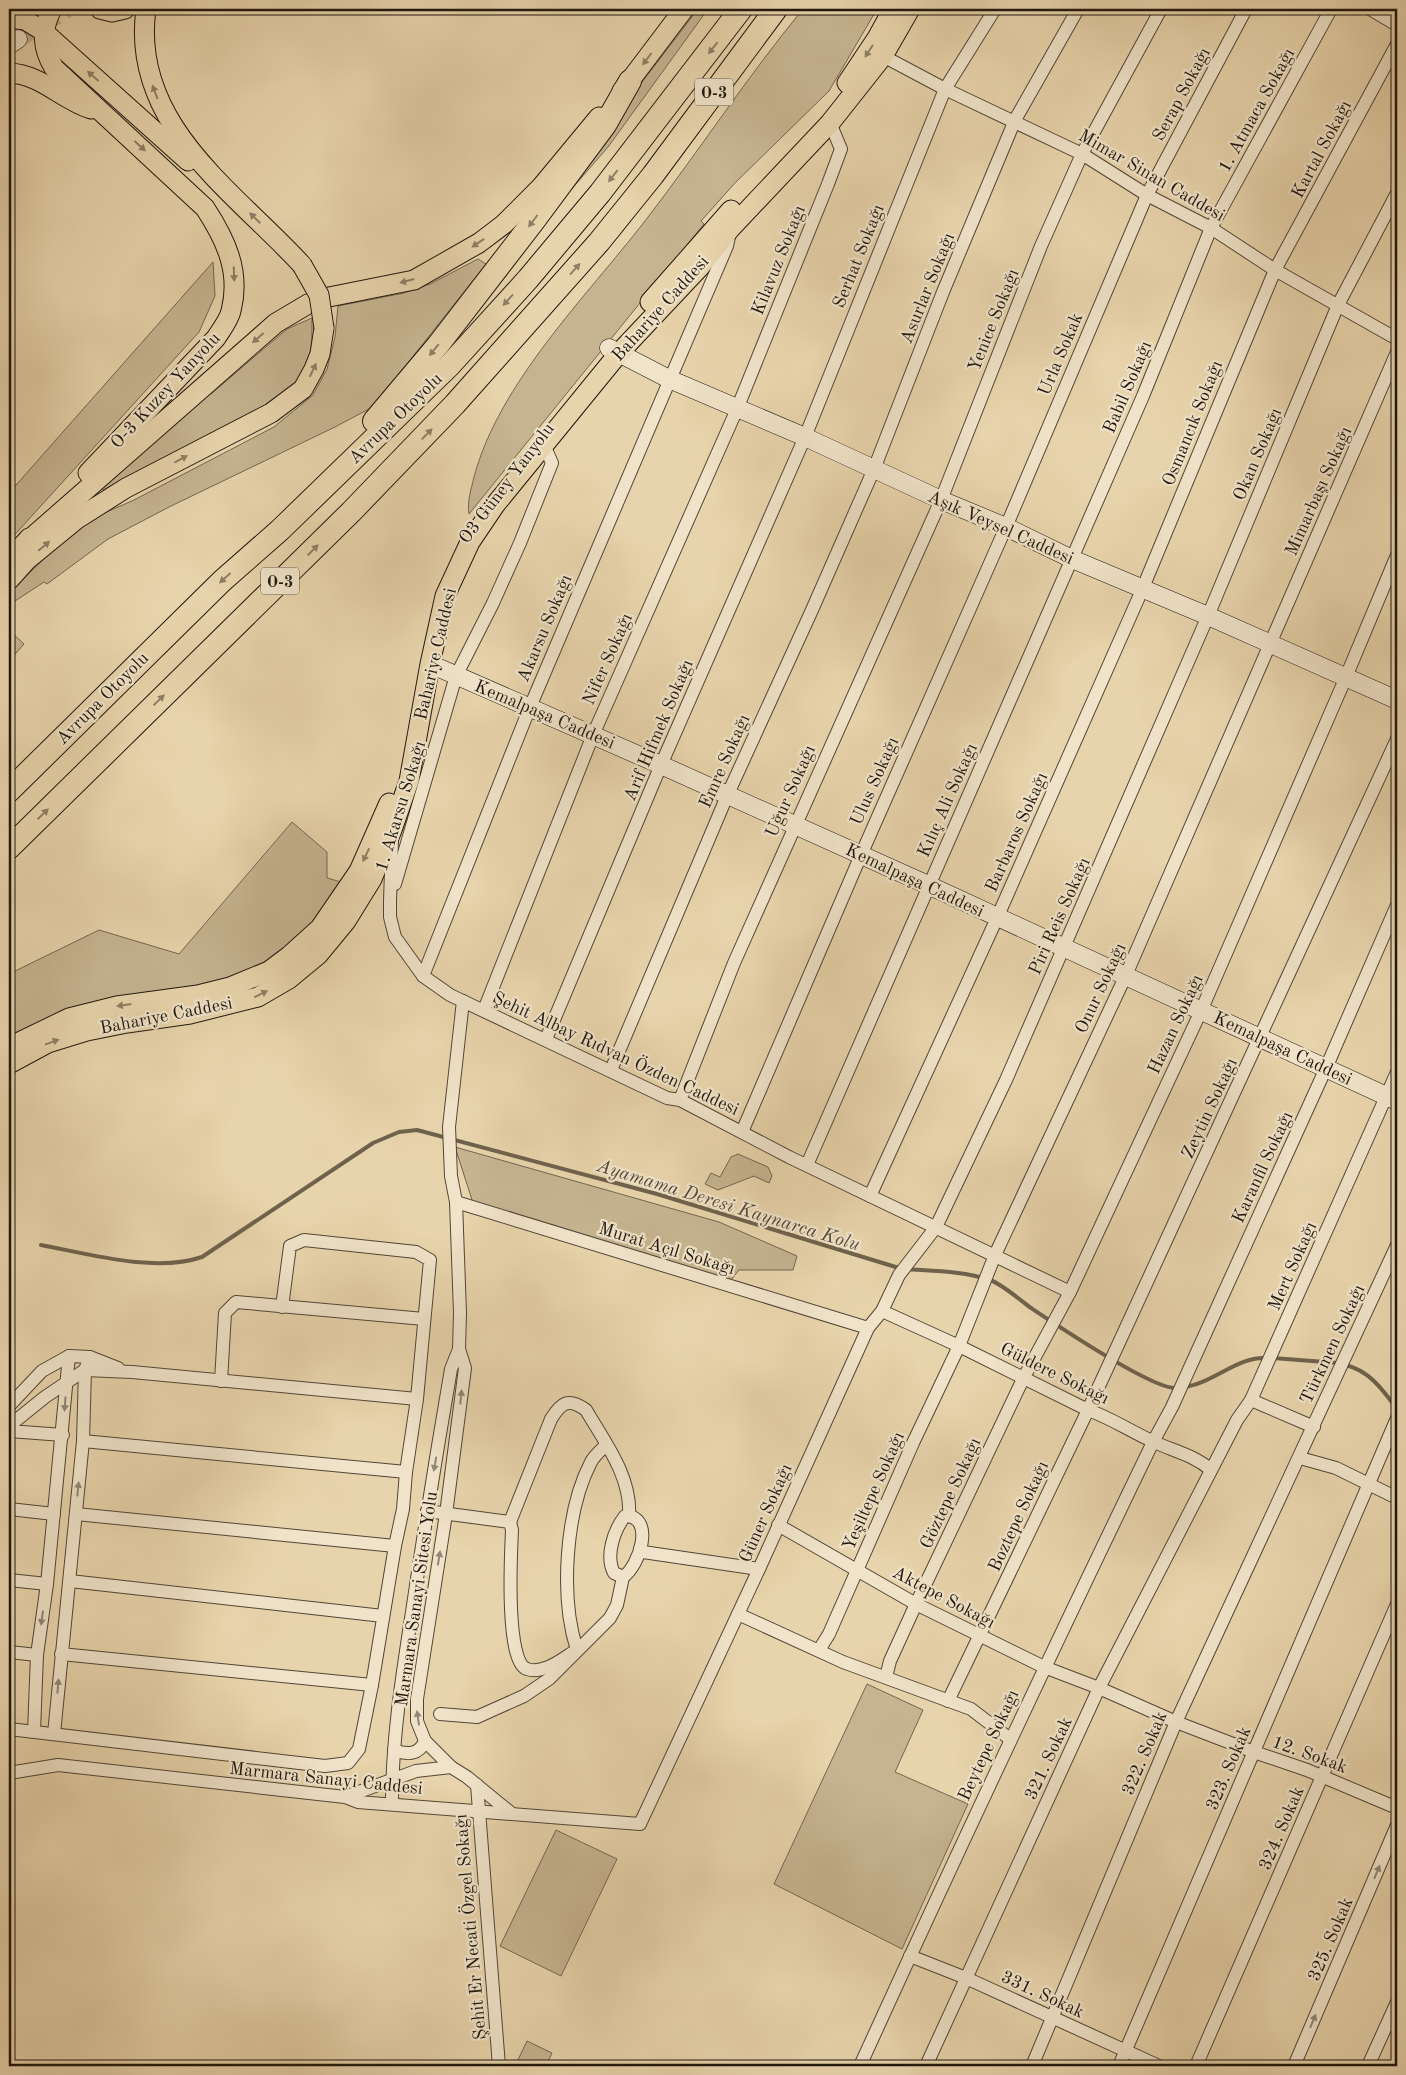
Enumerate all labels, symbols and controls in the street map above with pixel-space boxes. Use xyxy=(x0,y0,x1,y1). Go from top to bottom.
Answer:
one-way arrow xyxy=(707,41,718,54)
one-way arrow xyxy=(864,44,873,58)
street label: Serap Sokağı xyxy=(1150,45,1214,144)
street label: 1. Atmaca Sokağı xyxy=(1215,45,1298,175)
one-way arrow xyxy=(641,52,652,65)
one-way arrow xyxy=(88,70,100,82)
road number: O-3 xyxy=(695,78,733,105)
one-way arrow xyxy=(151,84,159,99)
street label: Kartal Sokağı xyxy=(1289,97,1355,201)
street label: Mimar Sinan Caddesi xyxy=(1075,127,1228,225)
one-way arrow xyxy=(134,140,146,152)
one-way arrow xyxy=(608,170,618,183)
street label: Serhat Sokağı xyxy=(830,202,888,311)
street label: Kilavuz Sokağı xyxy=(749,203,809,318)
one-way arrow xyxy=(249,212,261,224)
one-way arrow xyxy=(528,214,538,228)
street label: Asurlar Sokağı xyxy=(898,230,958,346)
one-way arrow xyxy=(471,238,485,248)
street label: Bahariye Caddesi xyxy=(609,252,713,365)
one-way arrow xyxy=(569,263,581,275)
one-way arrow xyxy=(230,266,238,282)
street label: Yenice Sokağı xyxy=(965,266,1023,374)
one-way arrow xyxy=(399,278,414,286)
one-way arrow xyxy=(502,294,514,306)
street label: Urla Sokak xyxy=(1035,310,1086,398)
street label: O-3 Kuzey Yanyolu xyxy=(108,329,224,452)
one-way arrow xyxy=(252,333,265,344)
street label: Babil Sokağı xyxy=(1100,339,1155,436)
one-way arrow xyxy=(428,343,439,356)
street label: Osmancık Sokağı xyxy=(1160,358,1226,489)
one-way arrow xyxy=(309,363,317,377)
street label: Avrupa Otoyolu xyxy=(345,370,446,468)
street label: Okan Sokağı xyxy=(1230,405,1286,503)
street label: O3 Güney Yanyolu xyxy=(456,420,558,547)
street label: Mimarbaşı Sokağı xyxy=(1282,424,1356,559)
one-way arrow xyxy=(421,428,433,440)
one-way arrow xyxy=(173,455,188,463)
street label: Aşık Veysel Caddesi xyxy=(925,488,1076,568)
one-way arrow xyxy=(37,541,50,552)
one-way arrow xyxy=(306,544,318,556)
road number: O-3 xyxy=(261,568,299,594)
one-way arrow xyxy=(220,572,232,584)
street label: Akarsu Sokağı xyxy=(514,572,576,685)
street label: Bahariye Caddesi xyxy=(412,586,460,722)
street label: Nifer Sokağı xyxy=(580,611,636,708)
street label: Avrupa Otoyolu xyxy=(53,649,153,748)
street label: Arif Hifmek Sokağı xyxy=(621,657,697,804)
street label: Kemalpaşa Caddesi xyxy=(472,677,618,753)
one-way arrow xyxy=(153,695,165,707)
street label: Emre Sokağı xyxy=(696,712,754,811)
street label: Ulus Sokağı xyxy=(848,735,902,828)
street label: 1. Akarsu Sokağı xyxy=(373,739,429,874)
street label: Kılıç Ali Sokağı xyxy=(915,741,981,860)
street label: Uğur Sokağı xyxy=(763,743,819,840)
street label: Barbaros Sokağı xyxy=(982,770,1051,895)
one-way arrow xyxy=(37,808,49,820)
street label: Kemalpaşa Caddesi xyxy=(843,841,987,921)
one-way arrow xyxy=(362,848,370,862)
street label: Piri Reis Sokağı xyxy=(1026,855,1094,978)
street label: Onur Sokağı xyxy=(1072,940,1130,1036)
street label: Hazan Sokağı xyxy=(1145,972,1207,1077)
street label: Şehit Albay Rıdvan Özden Caddesi xyxy=(489,985,743,1119)
one-way arrow xyxy=(254,990,268,998)
street label: Bahariye Caddesi xyxy=(98,994,234,1038)
one-way arrow xyxy=(116,1002,132,1010)
street label: Kemalpaşa Caddesi xyxy=(1211,1009,1355,1089)
one-way arrow xyxy=(45,1038,60,1046)
street label: Zeytin Sokağı xyxy=(1179,1055,1241,1161)
street label: Karanfil Sokağı xyxy=(1229,1109,1297,1226)
water label: Ayamama Deresi Kaynarca Kolu xyxy=(593,1157,862,1256)
street label: Mert Sokağı xyxy=(1265,1219,1321,1313)
street label: Murat Açıl Sokağı xyxy=(596,1220,737,1278)
street label: Türkmen Sokağı xyxy=(1297,1282,1368,1407)
street label: Güldere Sokağı xyxy=(997,1340,1112,1408)
one-way arrow xyxy=(458,1389,466,1405)
one-way arrow xyxy=(61,1397,69,1413)
street label: Yeşiltepe Sokağı xyxy=(840,1429,908,1553)
street label: Göztepe Sokağı xyxy=(917,1435,984,1552)
one-way arrow xyxy=(430,1457,438,1473)
street label: Boztepe Sokağı xyxy=(986,1458,1052,1574)
street label: Güner Sokağı xyxy=(736,1461,796,1565)
one-way arrow xyxy=(75,1481,83,1497)
street label: Marmara Sanayi Sitesi Yolu xyxy=(393,1490,441,1708)
one-way arrow xyxy=(435,1550,443,1566)
street label: Aktepe Sokağı xyxy=(889,1563,998,1632)
one-way arrow xyxy=(38,1611,46,1627)
one-way arrow xyxy=(54,1677,62,1693)
street label: Beytepe Sokağı xyxy=(955,1687,1023,1804)
street label: 322. Sokak xyxy=(1119,1709,1171,1798)
one-way arrow xyxy=(414,1710,422,1726)
street label: 321. Sokak xyxy=(1022,1714,1076,1803)
street label: 323. Sokak xyxy=(1203,1724,1255,1813)
street label: 12. Sokak xyxy=(1270,1733,1350,1777)
street label: Marmara Sanayi Caddesi xyxy=(228,1760,424,1798)
street label: 324. Sokak xyxy=(1256,1784,1308,1873)
street label: Şehit Er Necati Özgel Sokağı xyxy=(448,1813,490,2041)
one-way arrow xyxy=(1373,1864,1381,1879)
street label: 325. Sokak xyxy=(1305,1895,1357,1984)
street label: 331. Sokak xyxy=(998,1968,1087,2022)
one-way arrow xyxy=(1310,2014,1318,2028)

